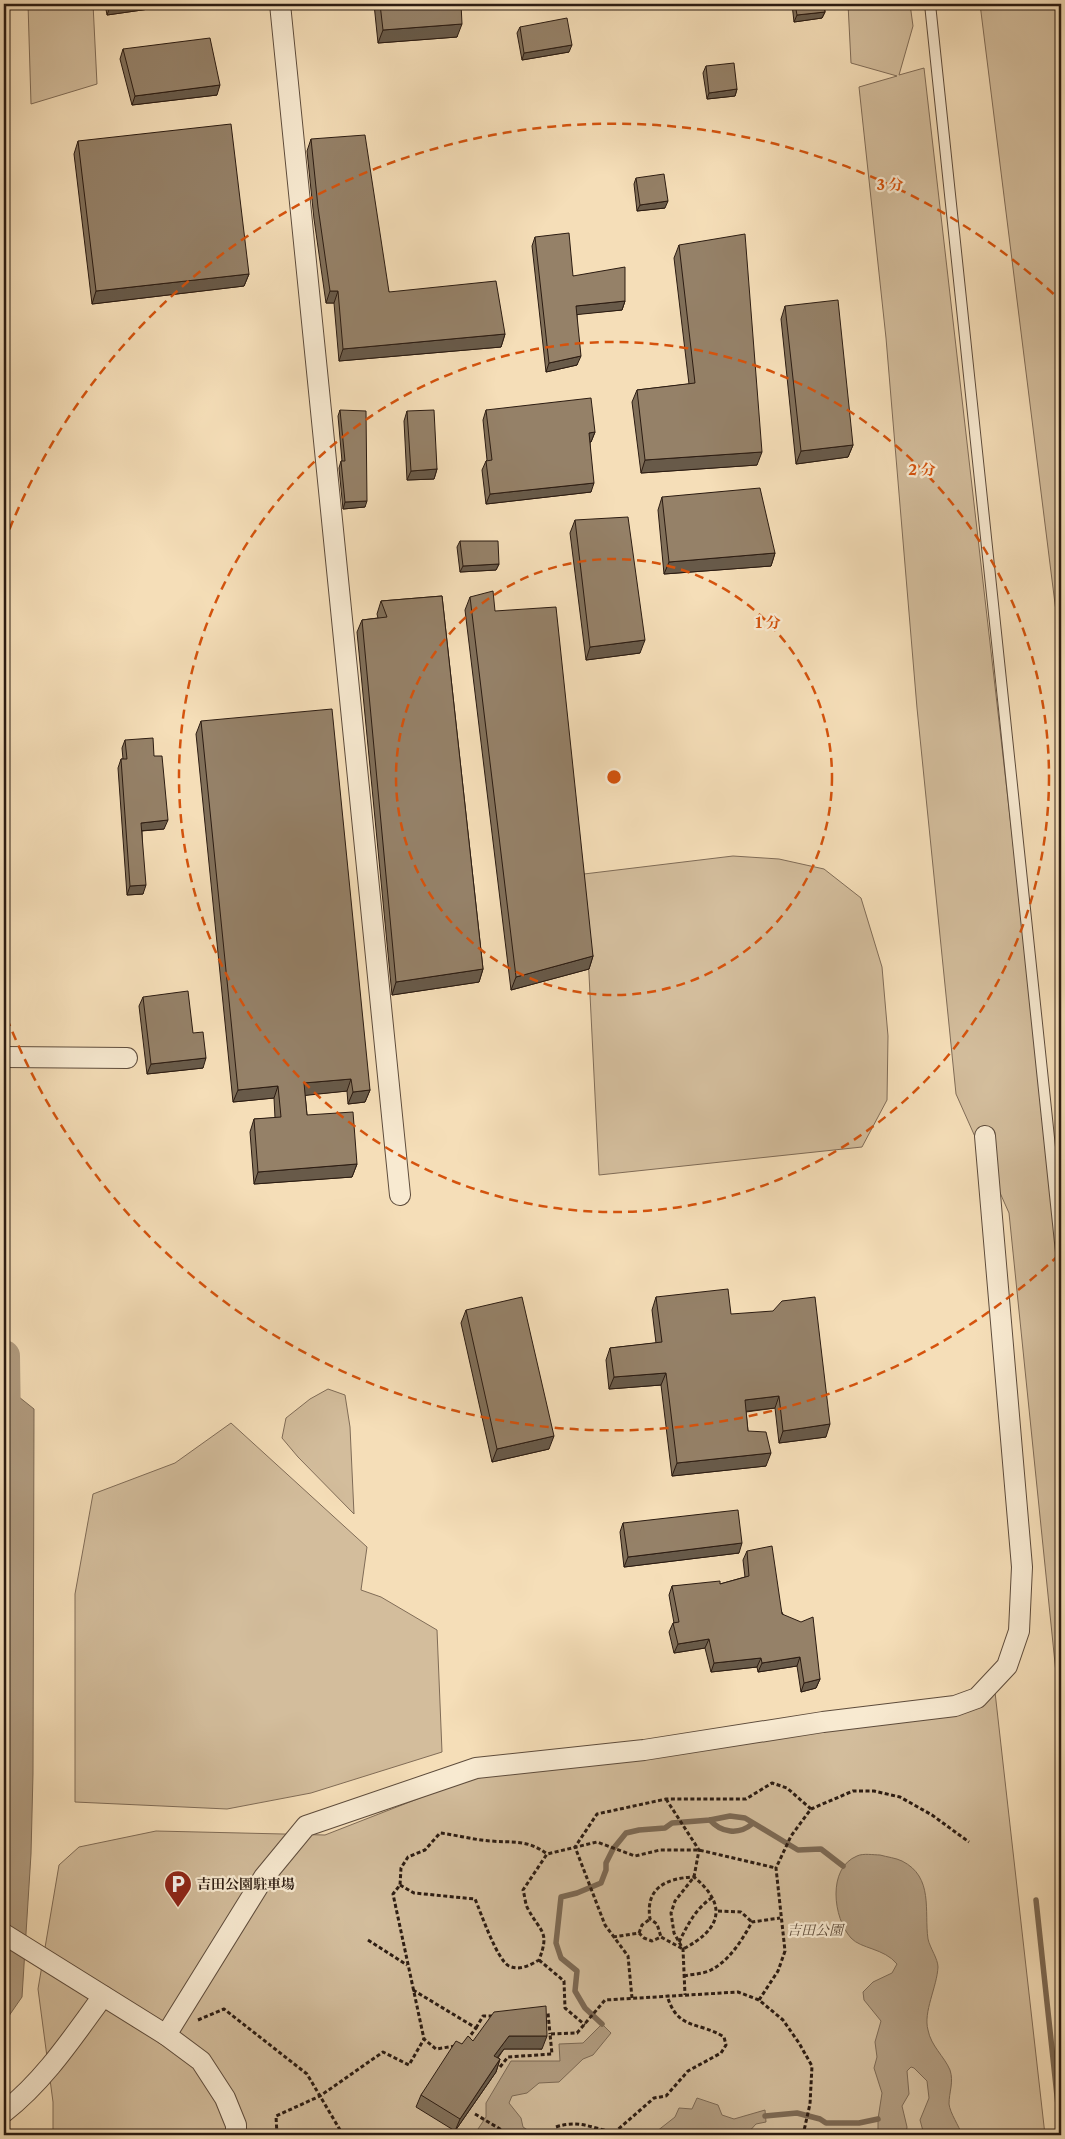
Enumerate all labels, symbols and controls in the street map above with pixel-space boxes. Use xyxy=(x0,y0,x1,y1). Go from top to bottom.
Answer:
text: 3 分 xyxy=(876,175,904,194)
text: 2 分 xyxy=(908,460,936,479)
text: 1 分 xyxy=(755,613,781,632)
centre of rings xyxy=(605,768,623,786)
parking icon: 吉田公園駐車場 xyxy=(163,1869,193,1908)
place label: 吉田公園駐車場 xyxy=(197,1875,295,1893)
park label: 吉田公園 xyxy=(787,1921,845,1939)

